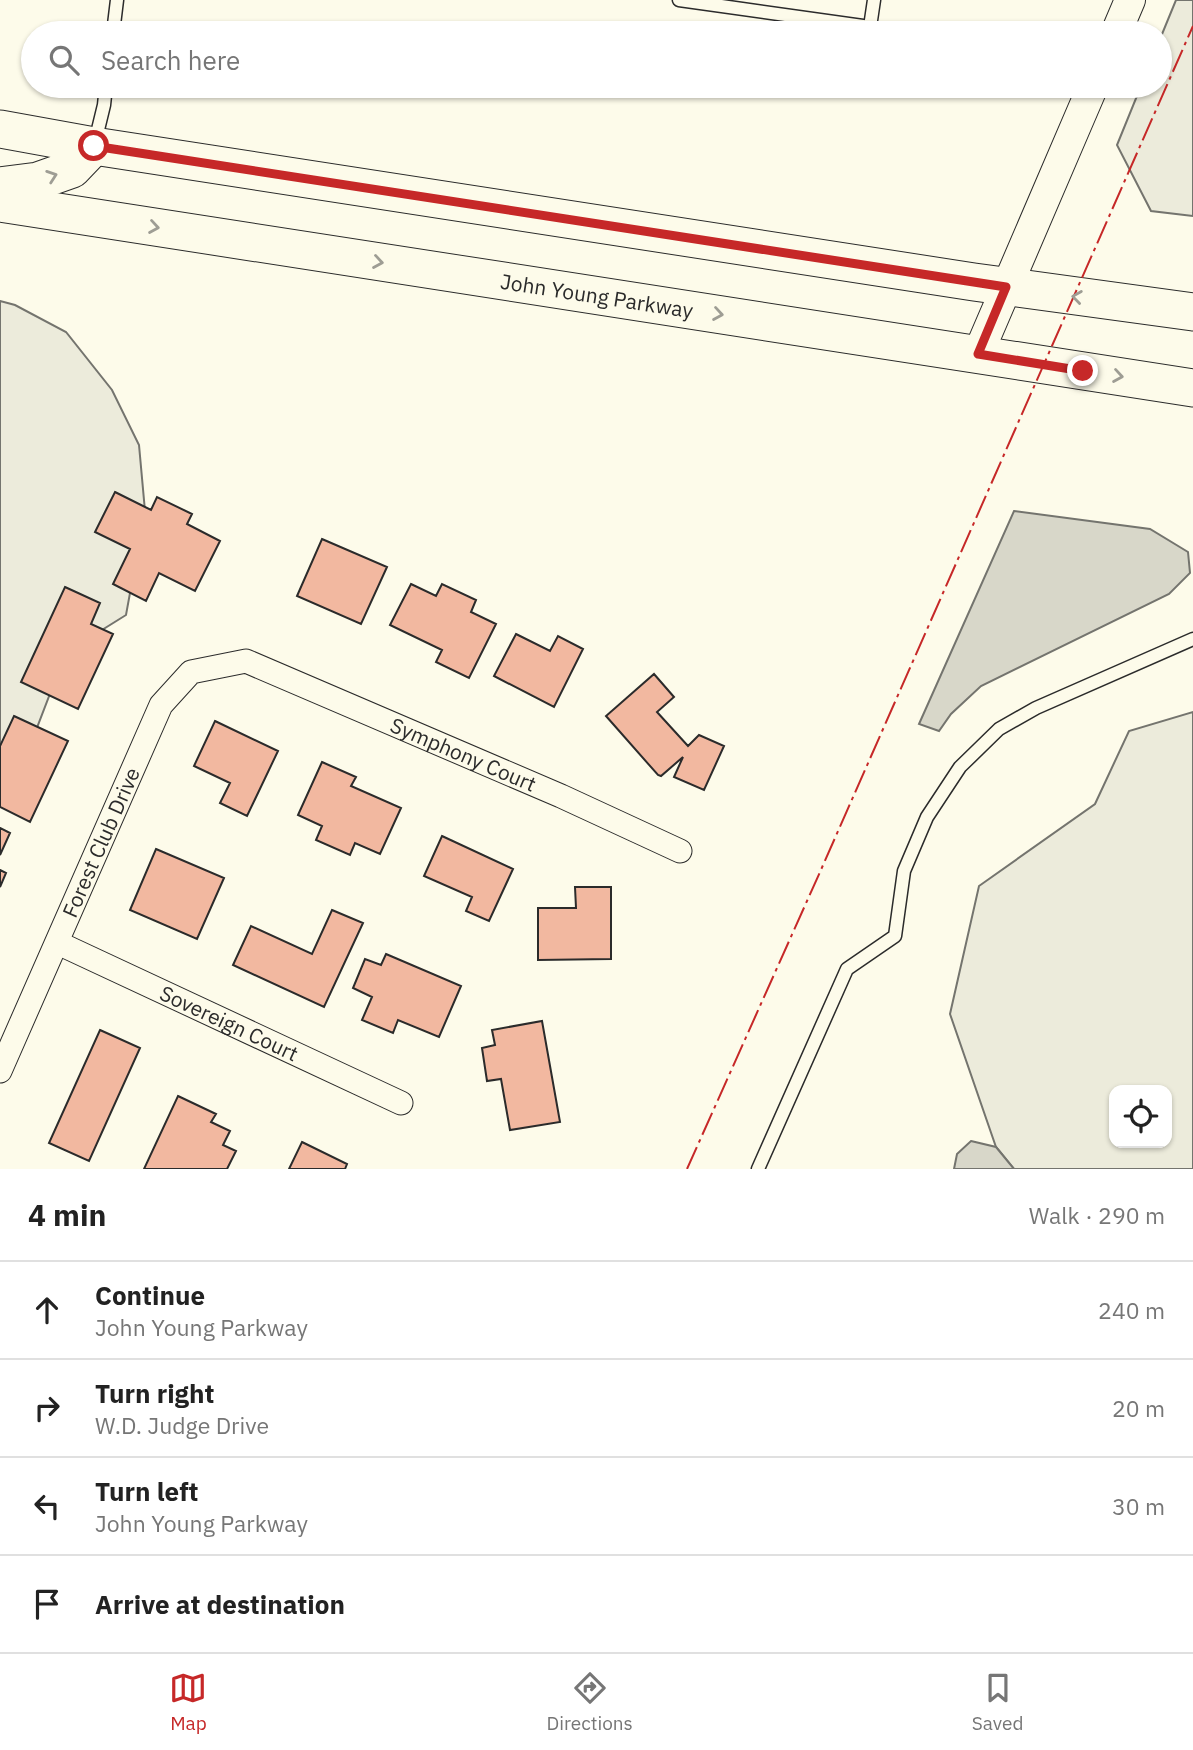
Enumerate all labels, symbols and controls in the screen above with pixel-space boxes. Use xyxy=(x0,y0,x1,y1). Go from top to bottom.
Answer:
search box xyxy=(21,21,1172,98)
icon: search xyxy=(45,41,83,79)
text: Search here xyxy=(101,43,240,77)
route start xyxy=(78,130,109,161)
one-way arrow xyxy=(45,170,57,184)
one-way arrow xyxy=(148,219,159,234)
one-way arrow xyxy=(372,254,384,269)
street label: John Young Parkway xyxy=(499,267,696,324)
one-way arrow xyxy=(1071,289,1083,304)
one-way arrow xyxy=(712,306,724,321)
route end xyxy=(1067,355,1098,386)
one-way arrow xyxy=(1112,368,1124,383)
street label: Symphony Court xyxy=(386,711,541,798)
street label: Forest Club Drive xyxy=(55,763,146,922)
street label: Sovereign Court xyxy=(155,979,303,1067)
map controls xyxy=(1109,1085,1172,1148)
button: locate xyxy=(1109,1085,1172,1148)
text: 4 min xyxy=(28,1195,106,1234)
text: Walk · 290 m xyxy=(1029,1200,1165,1230)
text: Continue xyxy=(95,1278,205,1312)
icon: ahead xyxy=(28,1291,66,1329)
text: 240 m xyxy=(1098,1295,1165,1325)
text: John Young Parkway xyxy=(95,1312,308,1342)
text: Turn right xyxy=(95,1376,214,1410)
icon: right xyxy=(28,1389,66,1427)
text: 20 m xyxy=(1112,1393,1165,1423)
text: W.D. Judge Drive xyxy=(95,1410,269,1440)
text: Turn left xyxy=(95,1474,198,1508)
icon: left xyxy=(28,1487,66,1525)
text: 30 m xyxy=(1112,1491,1165,1521)
text: John Young Parkway xyxy=(95,1508,308,1538)
icon: arrive xyxy=(28,1585,66,1623)
text: Arrive at destination xyxy=(95,1587,345,1621)
tab: Map xyxy=(169,1669,207,1735)
tab: Directions xyxy=(546,1669,633,1735)
tab: Saved xyxy=(972,1669,1024,1735)

